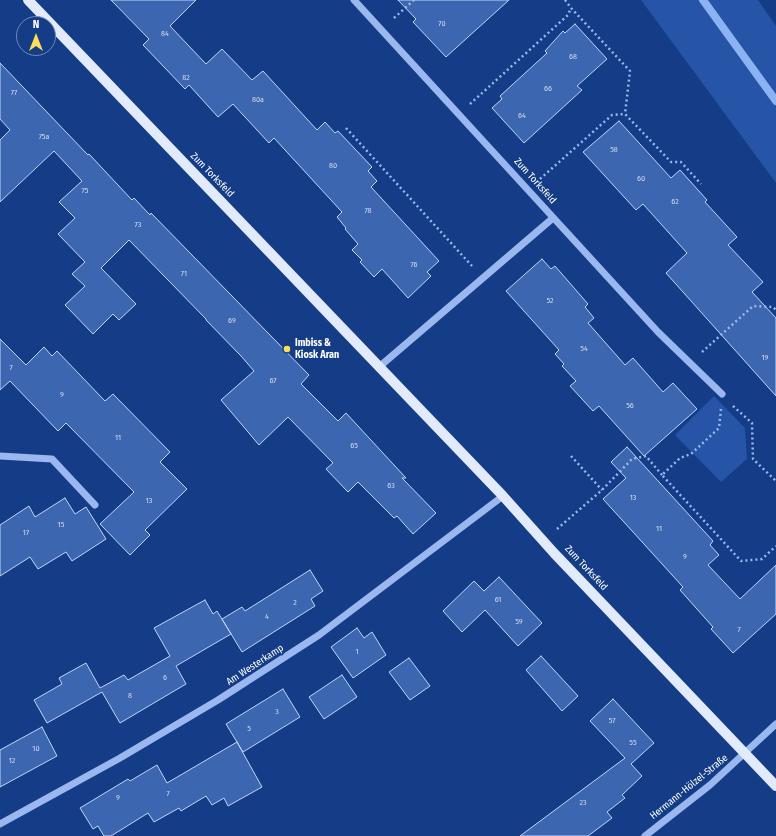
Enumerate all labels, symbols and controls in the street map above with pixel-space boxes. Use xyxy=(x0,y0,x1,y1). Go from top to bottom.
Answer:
north arrow xyxy=(16,16,56,56)
text: N xyxy=(33,18,39,31)
house number: 70 xyxy=(438,19,446,29)
house number: 84 xyxy=(161,29,169,39)
house number: 68 xyxy=(569,52,577,62)
house number: 82 xyxy=(182,73,190,83)
house number: 66 xyxy=(544,84,552,94)
house number: 77 xyxy=(11,88,17,98)
house number: 80a xyxy=(252,95,264,105)
house number: 64 xyxy=(518,111,526,121)
house number: 75a xyxy=(39,132,49,142)
house number: 58 xyxy=(610,145,618,155)
street label: Zum Torksfeld xyxy=(188,150,236,200)
street label: Zum Torksfeld xyxy=(511,156,559,206)
house number: 80 xyxy=(329,161,337,171)
house number: 60 xyxy=(637,174,645,184)
house number: 75 xyxy=(82,186,88,196)
house number: 62 xyxy=(671,197,679,207)
house number: 78 xyxy=(364,206,372,216)
house number: 73 xyxy=(135,220,141,230)
house number: 76 xyxy=(410,260,418,270)
house number: 71 xyxy=(181,269,187,279)
house number: 52 xyxy=(546,296,554,306)
house number: 69 xyxy=(228,316,236,326)
place label: Imbiss & Kiosk Aran xyxy=(295,337,339,360)
marker: Imbiss & Kiosk Aran xyxy=(282,344,292,354)
house number: 54 xyxy=(580,344,588,354)
house number: 19 xyxy=(761,353,769,363)
house number: 7 xyxy=(9,363,13,373)
house number: 67 xyxy=(269,376,277,386)
house number: 9 xyxy=(60,390,64,400)
house number: 56 xyxy=(626,401,634,411)
house number: 11 xyxy=(115,433,121,443)
house number: 65 xyxy=(350,441,358,451)
house number: 63 xyxy=(387,481,395,491)
house number: 13 xyxy=(630,493,636,503)
house number: 13 xyxy=(146,496,152,506)
house number: 15 xyxy=(58,520,64,530)
house number: 11 xyxy=(656,524,662,534)
house number: 17 xyxy=(23,528,29,538)
street label: Zum Torksfeld xyxy=(562,543,610,593)
house number: 9 xyxy=(683,552,687,562)
house number: 61 xyxy=(495,595,501,605)
house number: 2 xyxy=(293,598,297,608)
house number: 4 xyxy=(265,612,269,622)
house number: 59 xyxy=(515,617,523,627)
house number: 7 xyxy=(737,625,741,635)
street label: Am Westerkamp xyxy=(224,642,286,688)
house number: 1 xyxy=(355,647,359,657)
house number: 6 xyxy=(163,673,167,683)
house number: 8 xyxy=(128,691,132,701)
house number: 3 xyxy=(275,707,279,717)
house number: 57 xyxy=(609,716,615,726)
house number: 5 xyxy=(247,724,251,734)
house number: 55 xyxy=(629,738,637,748)
house number: 10 xyxy=(32,744,40,754)
street label: Hermann-Hölzel-Straße xyxy=(648,752,730,822)
house number: 12 xyxy=(9,756,15,766)
house number: 7 xyxy=(166,789,170,799)
house number: 9 xyxy=(116,793,120,803)
house number: 23 xyxy=(579,798,587,808)

